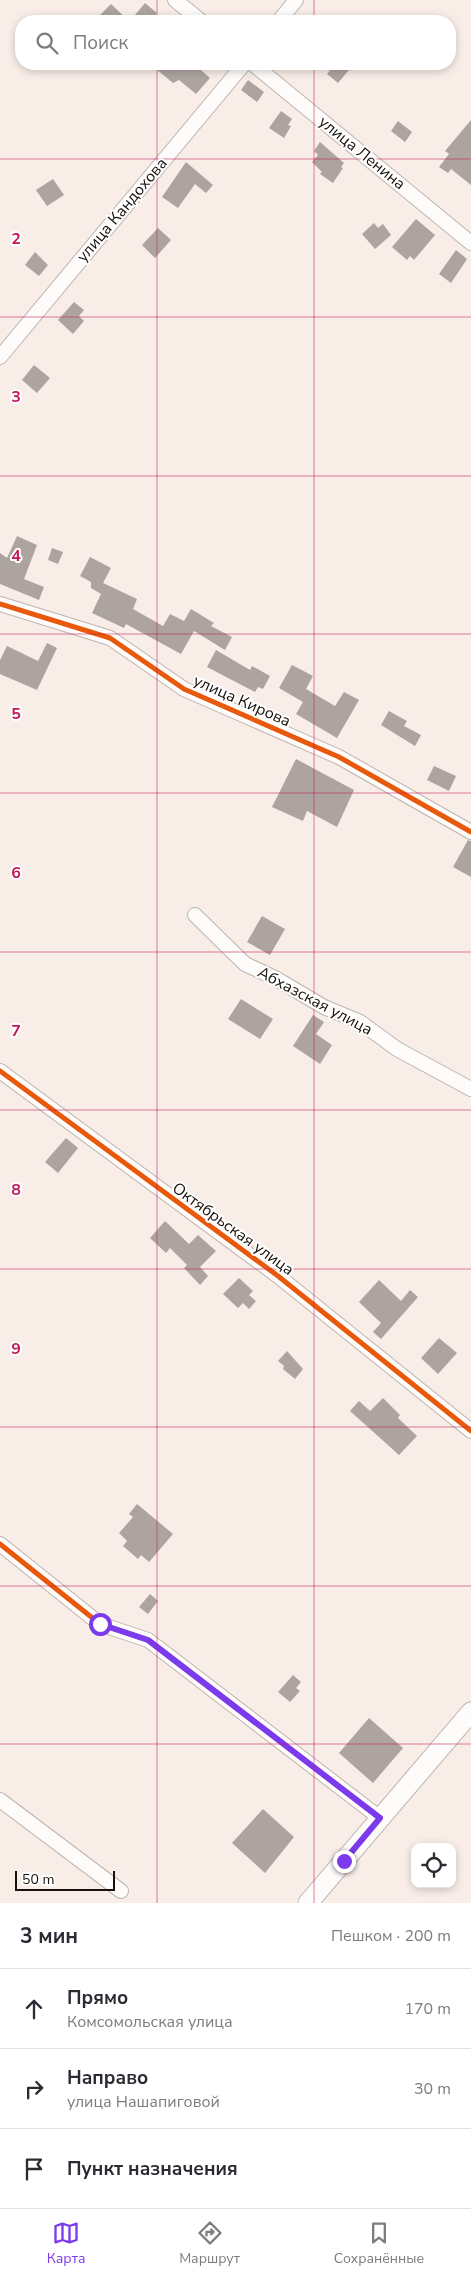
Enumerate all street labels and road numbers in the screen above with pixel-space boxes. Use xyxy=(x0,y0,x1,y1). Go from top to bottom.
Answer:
street label: улица Ленина xyxy=(314,111,410,195)
street label: улица Кандохова xyxy=(72,153,172,267)
street label: улица Кирова xyxy=(190,670,294,732)
street label: Абхазская улица xyxy=(254,961,376,1041)
street label: Октябрьская улица xyxy=(168,1177,298,1281)

